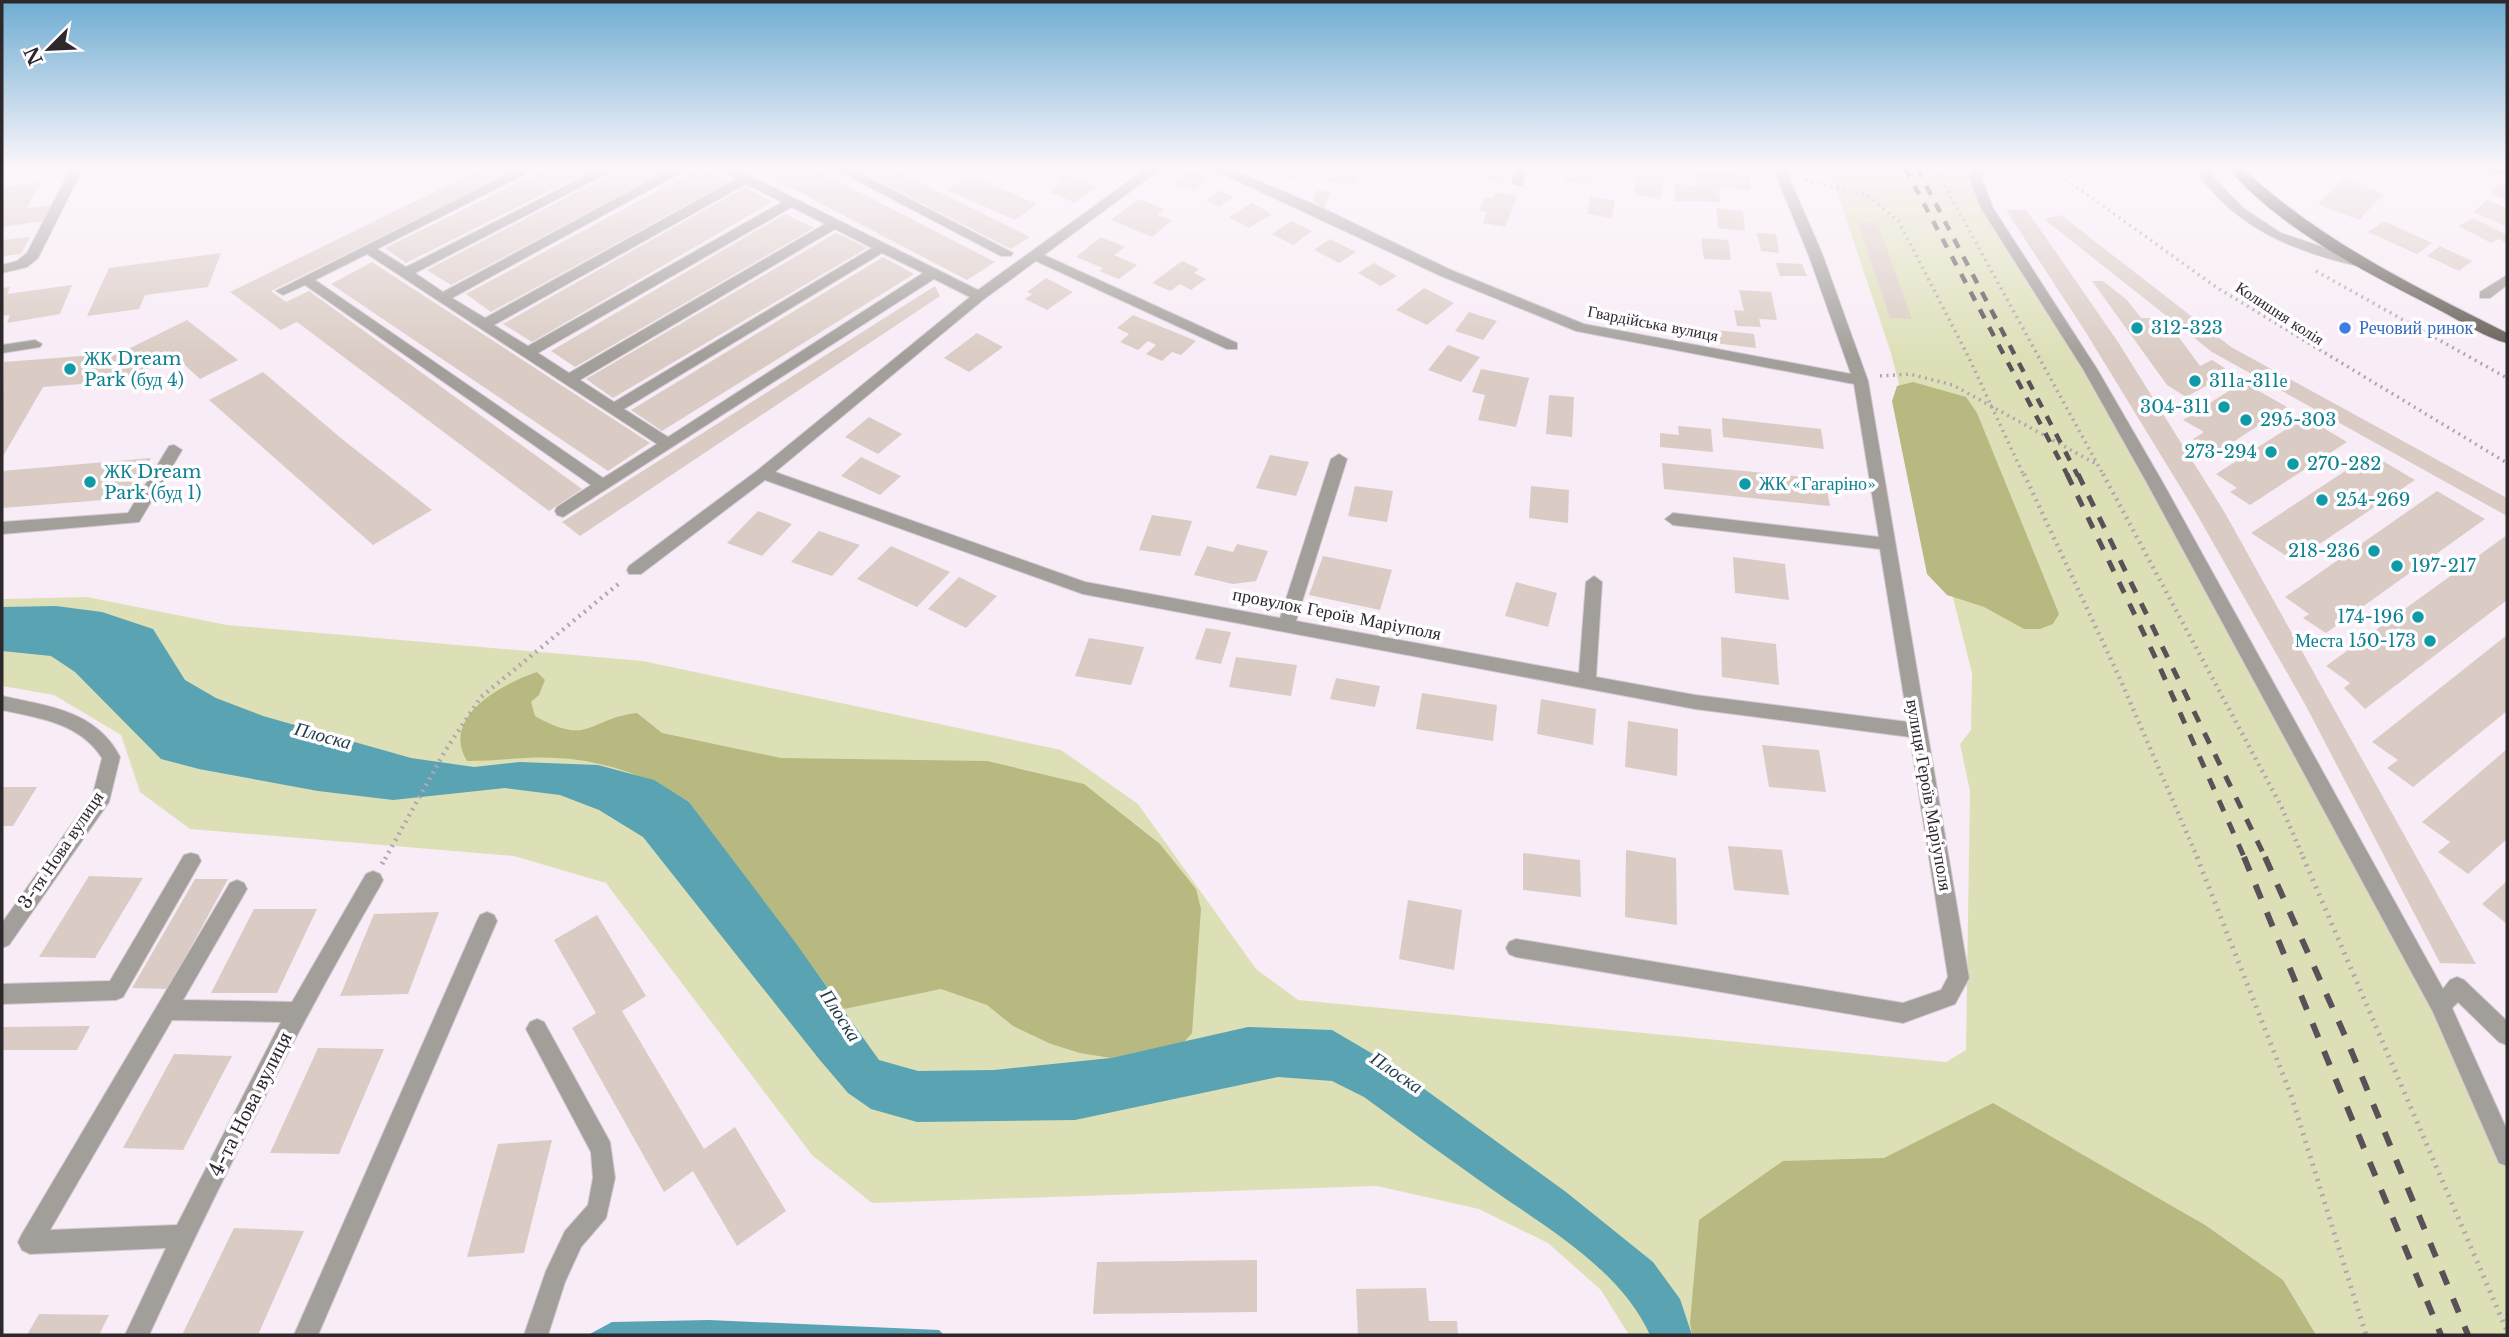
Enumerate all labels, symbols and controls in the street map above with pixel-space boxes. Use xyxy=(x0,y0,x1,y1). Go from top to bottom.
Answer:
north arrow xyxy=(14,14,84,84)
text: N xyxy=(20,43,48,69)
street label: Колишня колія xyxy=(2232,277,2329,349)
street label: Гвардійська вулиця xyxy=(1586,301,1721,346)
place label: 312-323 xyxy=(2151,317,2223,339)
place label: Речовий ринок xyxy=(2359,317,2474,339)
marker: 312-323 xyxy=(2129,320,2145,336)
marker: Речовий ринок xyxy=(2337,320,2353,336)
place label: ЖК Dream Park (буд 4) xyxy=(84,348,184,391)
marker: ЖК Dream Park (буд 4) xyxy=(62,361,78,377)
place label: 311а-311е xyxy=(2209,370,2288,392)
marker: 311а-311е xyxy=(2187,373,2203,389)
place label: 304-311 xyxy=(2140,396,2210,418)
marker: 304-311 xyxy=(2216,399,2232,415)
place label: 295-303 xyxy=(2260,409,2336,431)
marker: 295-303 xyxy=(2238,412,2254,428)
place label: 273-294 xyxy=(2184,441,2257,463)
marker: 273-294 xyxy=(2263,444,2279,460)
place label: 270-282 xyxy=(2307,453,2381,475)
marker: 270-282 xyxy=(2285,456,2301,472)
place label: ЖК Dream Park (буд 1) xyxy=(104,461,201,504)
place label: ЖК «Гагаріно» xyxy=(1759,473,1876,495)
marker: ЖК Dream Park (буд 1) xyxy=(82,474,98,490)
marker: ЖК «Гагаріно» xyxy=(1737,476,1753,492)
place label: 254-269 xyxy=(2336,489,2410,511)
marker: 254-269 xyxy=(2314,492,2330,508)
place label: 218-236 xyxy=(2288,540,2360,562)
marker: 218-236 xyxy=(2366,543,2382,559)
place label: 197-217 xyxy=(2411,555,2477,577)
marker: 197-217 xyxy=(2389,558,2405,574)
street label: провулок Героїв Маріуполя xyxy=(1231,583,1443,645)
place label: 174-196 xyxy=(2337,606,2404,628)
marker: 174-196 xyxy=(2410,609,2426,625)
place label: Места 150-173 xyxy=(2295,630,2416,652)
marker: Места 150-173 xyxy=(2422,633,2438,649)
street label: вулиця Героїв Маріуполя xyxy=(1901,697,1957,893)
water label: Плоска xyxy=(291,717,354,754)
street label: 3-тя Нова вулиця xyxy=(14,787,108,913)
water label: Плоска xyxy=(815,984,866,1046)
street label: 4-та Нова вулиця xyxy=(202,1027,298,1181)
water label: Плоска xyxy=(1365,1046,1427,1098)

